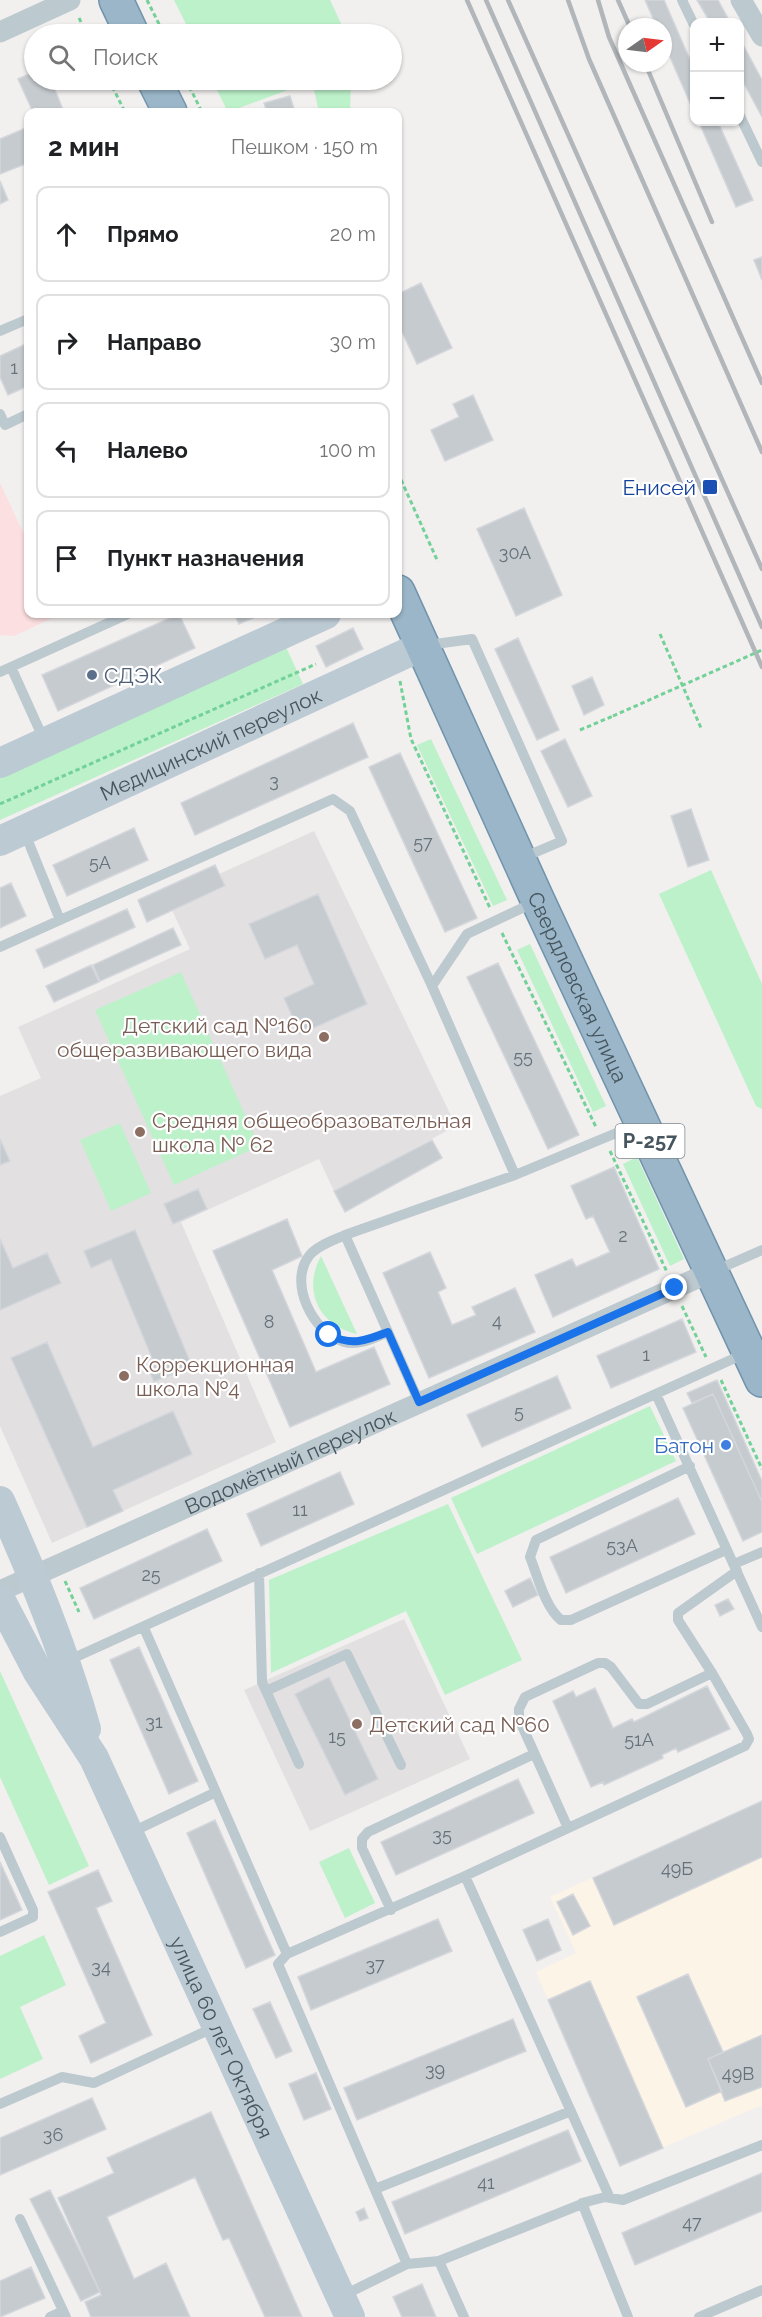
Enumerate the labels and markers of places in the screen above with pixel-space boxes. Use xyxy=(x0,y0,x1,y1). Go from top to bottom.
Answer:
place label: Енисей xyxy=(622,475,696,500)
marker: Енисей xyxy=(701,478,719,496)
place label: СДЭК xyxy=(104,663,162,688)
marker: СДЭК xyxy=(85,668,99,682)
place label: Детский сад №160 общеразвивающего вида xyxy=(57,1013,312,1062)
marker: Детский сад №160 общеразвивающего вида xyxy=(317,1030,331,1044)
place label: Средняя общеобразовательная школа № 62 xyxy=(152,1108,472,1157)
marker: Средняя общеобразовательная школа № 62 xyxy=(133,1125,147,1139)
place label: Коррекционная школа №4 xyxy=(136,1352,294,1401)
marker: Коррекционная школа №4 xyxy=(117,1369,131,1383)
place label: Батон xyxy=(654,1433,714,1458)
marker: Батон xyxy=(719,1438,733,1452)
place label: Детский сад №60 xyxy=(369,1712,550,1737)
marker: Детский сад №60 xyxy=(350,1717,364,1731)

